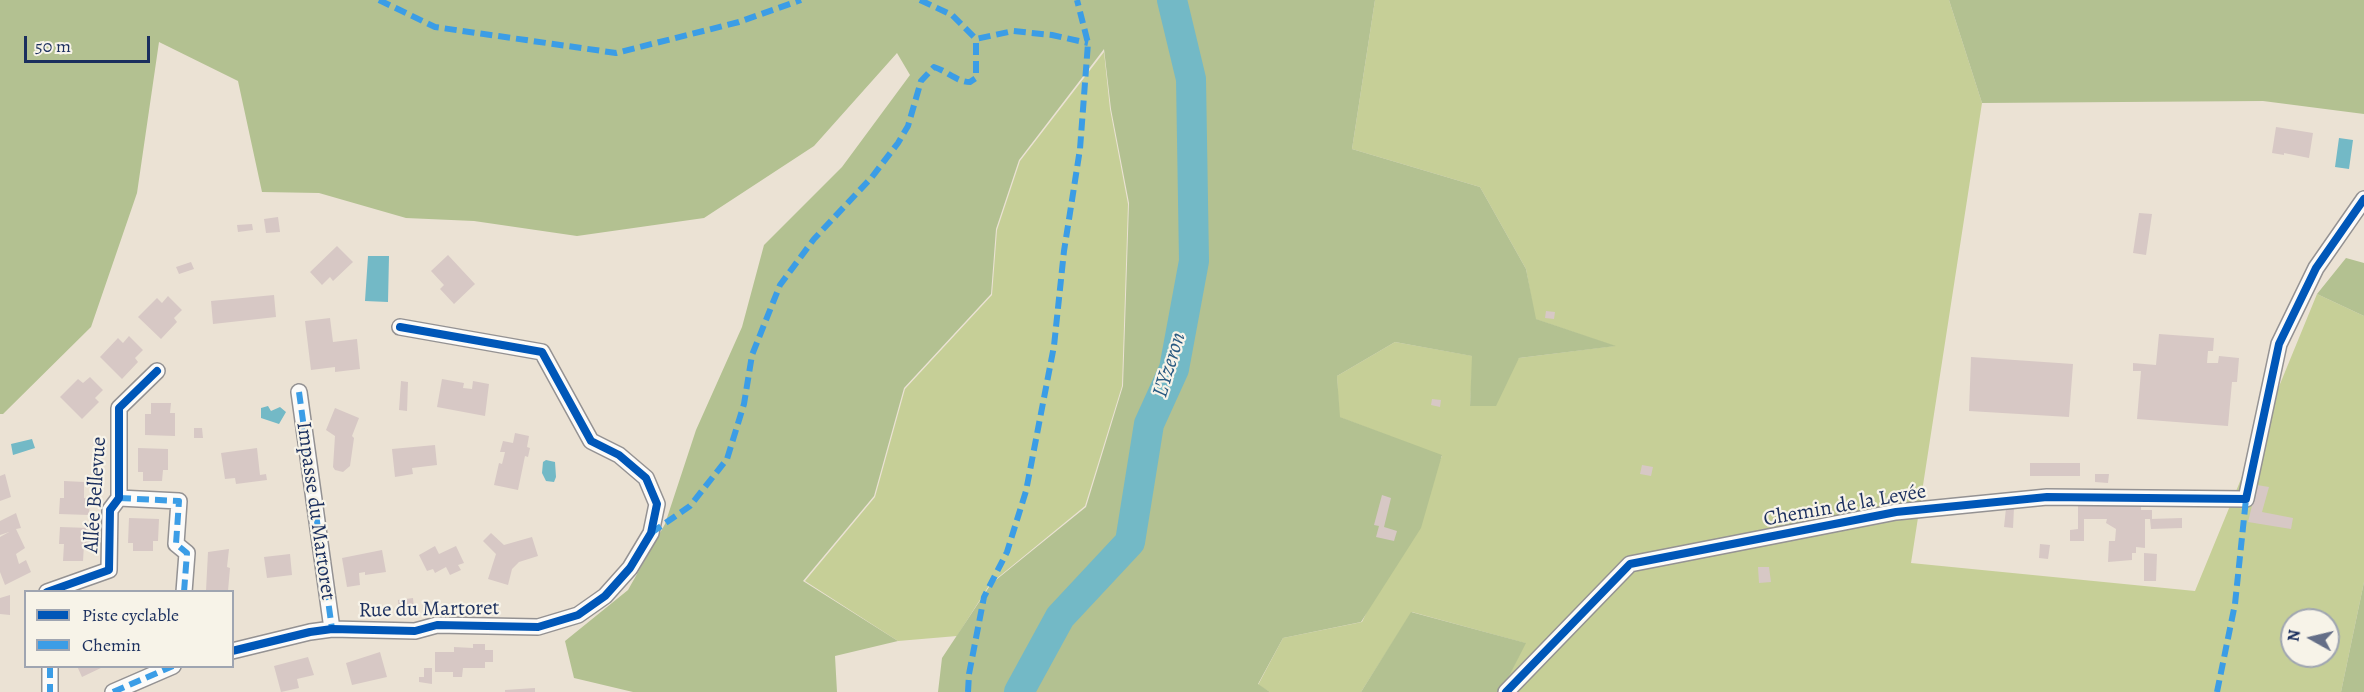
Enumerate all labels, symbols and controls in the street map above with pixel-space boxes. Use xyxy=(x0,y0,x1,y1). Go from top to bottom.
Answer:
scale bar xyxy=(27,24,153,62)
text: 50 m xyxy=(35,34,71,58)
water label: L'Yzeron xyxy=(1148,329,1192,401)
street label: Impasse du Martoret xyxy=(290,420,340,602)
street label: Allée Bellevue xyxy=(79,436,113,554)
street label: Chemin de la Levée xyxy=(1762,479,1928,533)
legend xyxy=(24,590,234,668)
street label: Rue du Martoret xyxy=(358,596,500,624)
text: Piste cyclable xyxy=(82,603,179,627)
north arrow xyxy=(2280,608,2340,668)
text: N xyxy=(2282,628,2306,643)
text: Chemin xyxy=(82,633,141,657)

